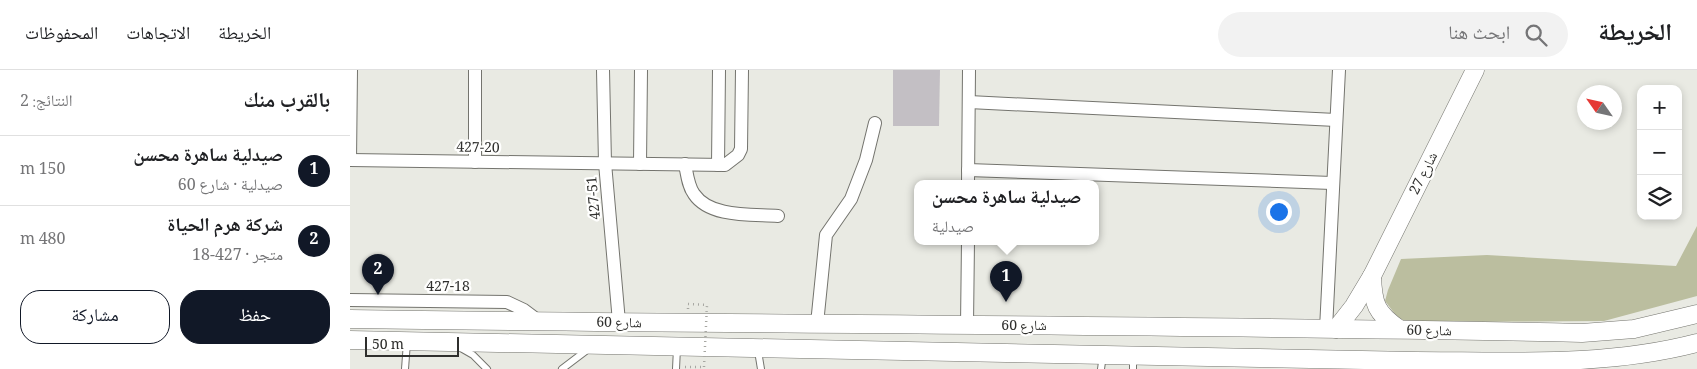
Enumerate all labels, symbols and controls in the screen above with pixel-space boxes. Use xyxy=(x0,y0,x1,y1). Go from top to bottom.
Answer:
search box xyxy=(1218,12,1568,57)
text: الخريطة xyxy=(1598,14,1672,55)
text: ابحث هنا xyxy=(1448,19,1510,51)
text: المحفوظات xyxy=(25,20,98,50)
text: الاتجاهات xyxy=(126,20,190,50)
text: الخريطة xyxy=(218,20,271,50)
icon: search xyxy=(1522,21,1550,49)
text: بالقرب منك xyxy=(243,85,330,120)
north arrow xyxy=(1577,85,1622,130)
map controls xyxy=(1637,85,1682,220)
button: + xyxy=(1637,85,1682,130)
text: النتائج: 2 xyxy=(20,89,73,116)
button: − xyxy=(1637,130,1682,175)
street label: 427-20 xyxy=(456,137,500,161)
text: صيدلية ساهرة محسن xyxy=(133,141,283,173)
street label: شارع 27 xyxy=(1404,148,1446,200)
text: 150 m xyxy=(20,157,66,184)
text: 1 xyxy=(310,157,318,184)
text: صيدلية · شارع 60 xyxy=(178,173,283,200)
street label: 427-51 xyxy=(581,175,609,221)
button: layers xyxy=(1637,175,1682,220)
popup xyxy=(914,180,1099,245)
text: صيدلية ساهرة محسن xyxy=(932,183,1081,215)
your location xyxy=(1266,199,1292,225)
text: شركة هرم الحياة xyxy=(167,211,283,243)
text: صيدلية xyxy=(932,215,974,242)
text: 480 m xyxy=(20,227,66,254)
text: 2 xyxy=(310,227,318,254)
text: متجر · 427-18 xyxy=(192,243,283,270)
pin: 2 xyxy=(362,254,394,295)
pin: 1 xyxy=(990,261,1022,302)
street label: 427-18 xyxy=(426,276,470,300)
button: مشاركة xyxy=(20,290,170,344)
button: حفظ xyxy=(180,290,330,344)
street label: شارع 60 xyxy=(596,312,642,336)
street label: شارع 60 xyxy=(1001,315,1047,339)
street label: شارع 60 xyxy=(1406,320,1452,344)
scale bar xyxy=(365,334,459,357)
text: 50 m xyxy=(372,334,404,358)

